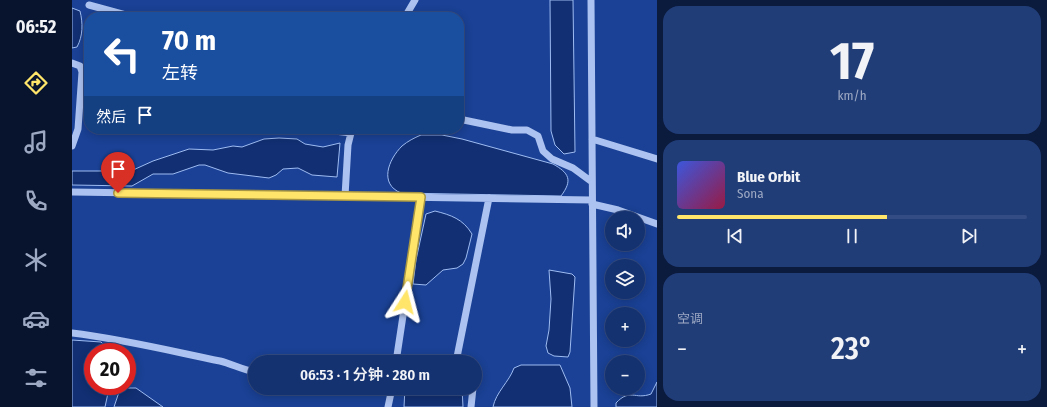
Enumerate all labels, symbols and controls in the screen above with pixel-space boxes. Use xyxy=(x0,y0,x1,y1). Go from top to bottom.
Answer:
text: 06:52 xyxy=(16,16,56,38)
text: 70 m xyxy=(162,24,216,57)
icon: left xyxy=(96,28,148,80)
text: 17 xyxy=(830,30,874,93)
text: 左转 xyxy=(162,62,198,84)
icon: directions xyxy=(22,69,50,97)
text: km/h xyxy=(838,88,867,103)
icon: arrive xyxy=(134,104,156,126)
text: 然后 xyxy=(96,108,126,126)
icon: music xyxy=(22,128,50,156)
pin xyxy=(101,152,135,193)
icon: arrive xyxy=(107,158,129,180)
text: Blue Orbit xyxy=(737,168,800,186)
text: Sona xyxy=(737,186,764,201)
icon: phone xyxy=(22,187,50,215)
map controls xyxy=(605,211,645,395)
button: sound xyxy=(605,211,645,251)
icon: previous xyxy=(724,225,746,247)
icon: pause xyxy=(841,225,863,247)
icon: next xyxy=(958,225,980,247)
icon: climate xyxy=(22,246,50,274)
button: layers xyxy=(605,259,645,299)
position arrow xyxy=(384,281,426,323)
icon: car xyxy=(22,305,50,333)
button: + xyxy=(605,307,645,347)
text: 空调 xyxy=(677,311,703,326)
text: 23° xyxy=(831,331,873,367)
text: − xyxy=(677,336,687,363)
text: + xyxy=(1017,336,1027,363)
speed limit sign: 20 xyxy=(84,343,136,395)
button: − xyxy=(605,355,645,395)
icon: filters xyxy=(22,364,50,392)
text: 06:53 · 1 分钟 · 280 m xyxy=(300,366,430,384)

